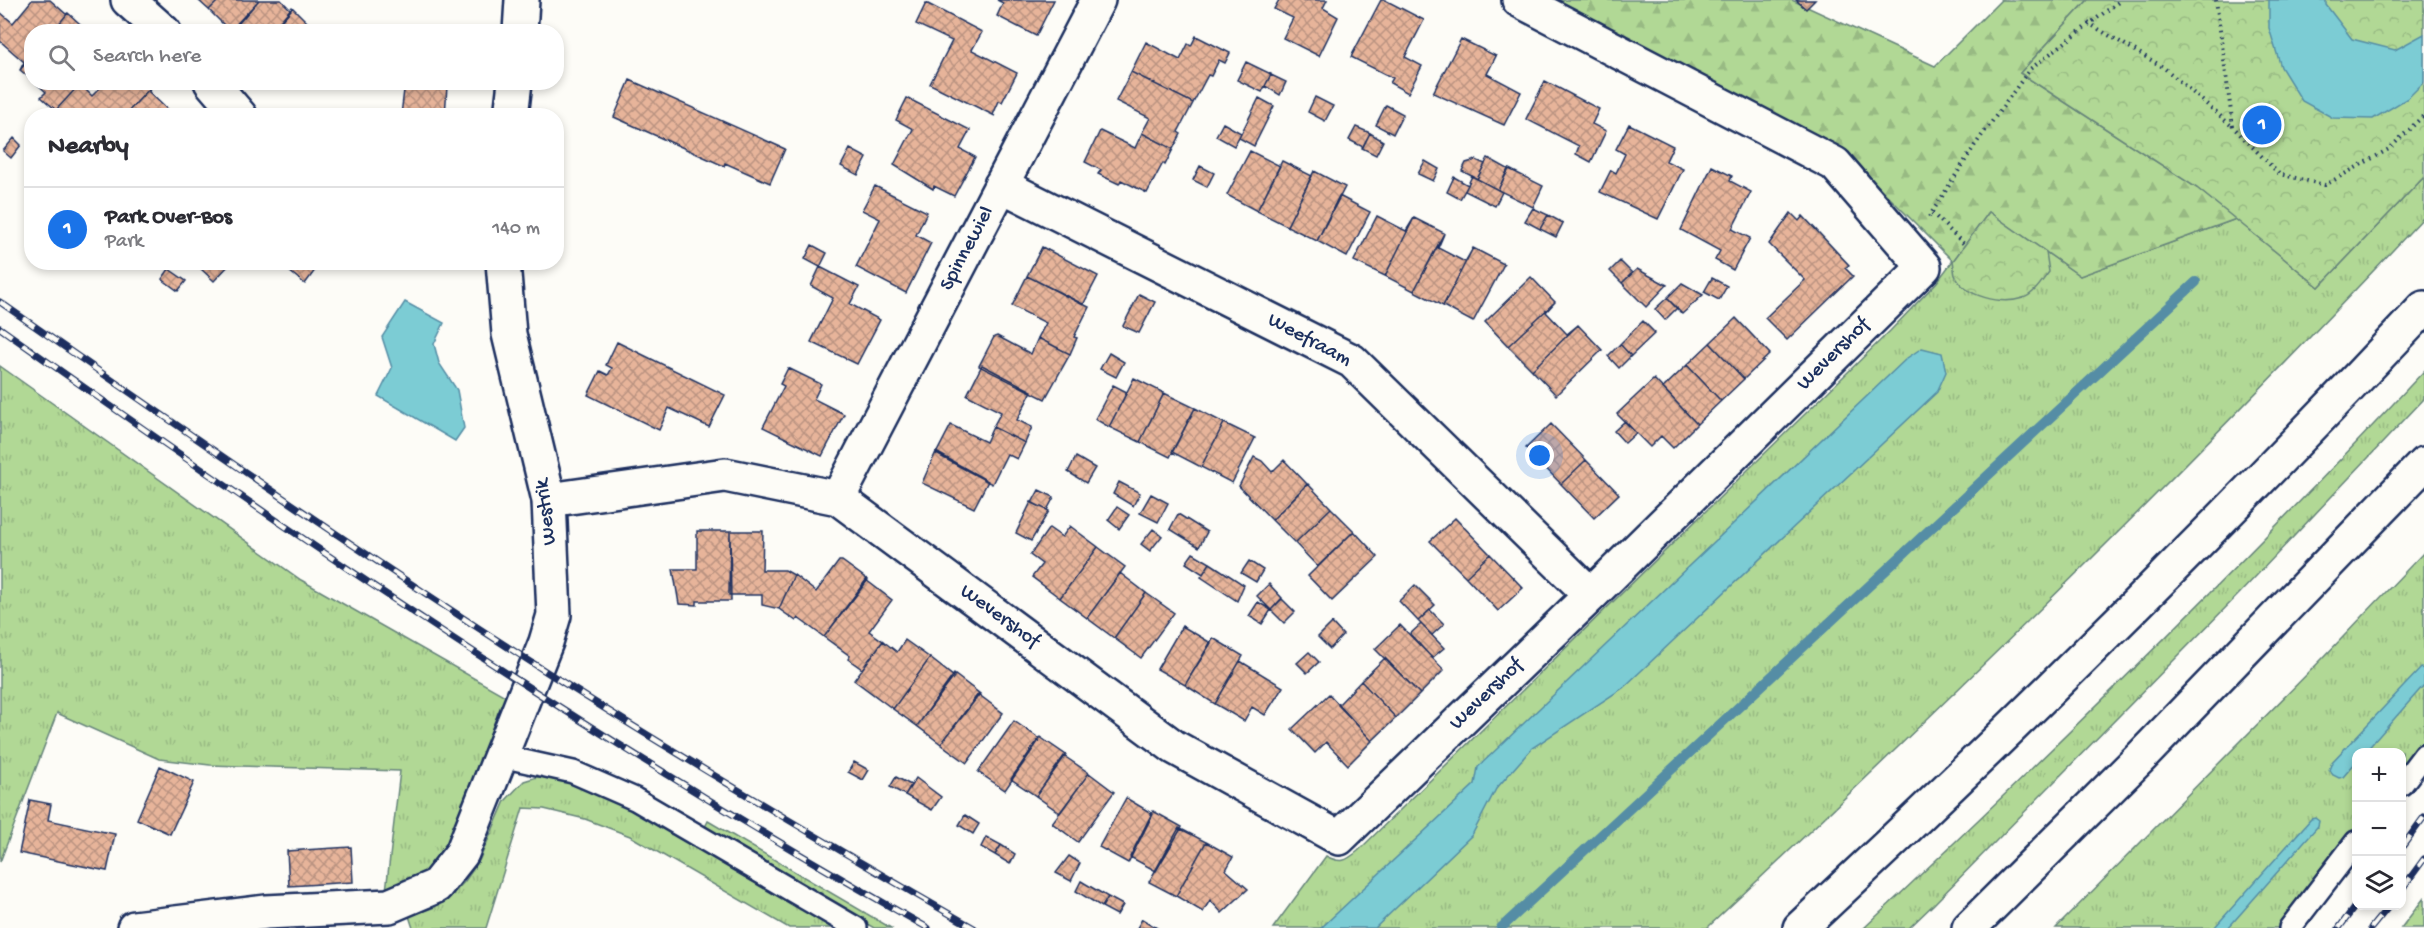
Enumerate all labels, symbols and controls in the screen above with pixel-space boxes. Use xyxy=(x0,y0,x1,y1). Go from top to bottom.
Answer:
search box xyxy=(24,24,564,90)
icon: search xyxy=(45,41,78,74)
text: Search here xyxy=(93,44,201,70)
pin: 1 xyxy=(2242,102,2282,148)
text: Nearby xyxy=(48,132,129,163)
street label: Spinnewiel xyxy=(935,203,1001,295)
text: Park Over-Bos xyxy=(105,205,232,231)
text: 1 xyxy=(63,218,72,241)
text: 140 m xyxy=(492,218,540,241)
text: Park xyxy=(105,231,143,254)
street label: Weefraam xyxy=(1263,308,1355,374)
street label: Wevershof xyxy=(1792,312,1877,397)
your location xyxy=(1525,441,1554,470)
street label: Westrik xyxy=(530,475,563,546)
street label: Wevershof xyxy=(954,580,1045,655)
street label: Wevershof xyxy=(1445,653,1530,736)
map controls xyxy=(2352,748,2406,910)
button: + xyxy=(2352,748,2406,802)
button: − xyxy=(2352,802,2406,856)
button: layers xyxy=(2352,856,2406,910)

